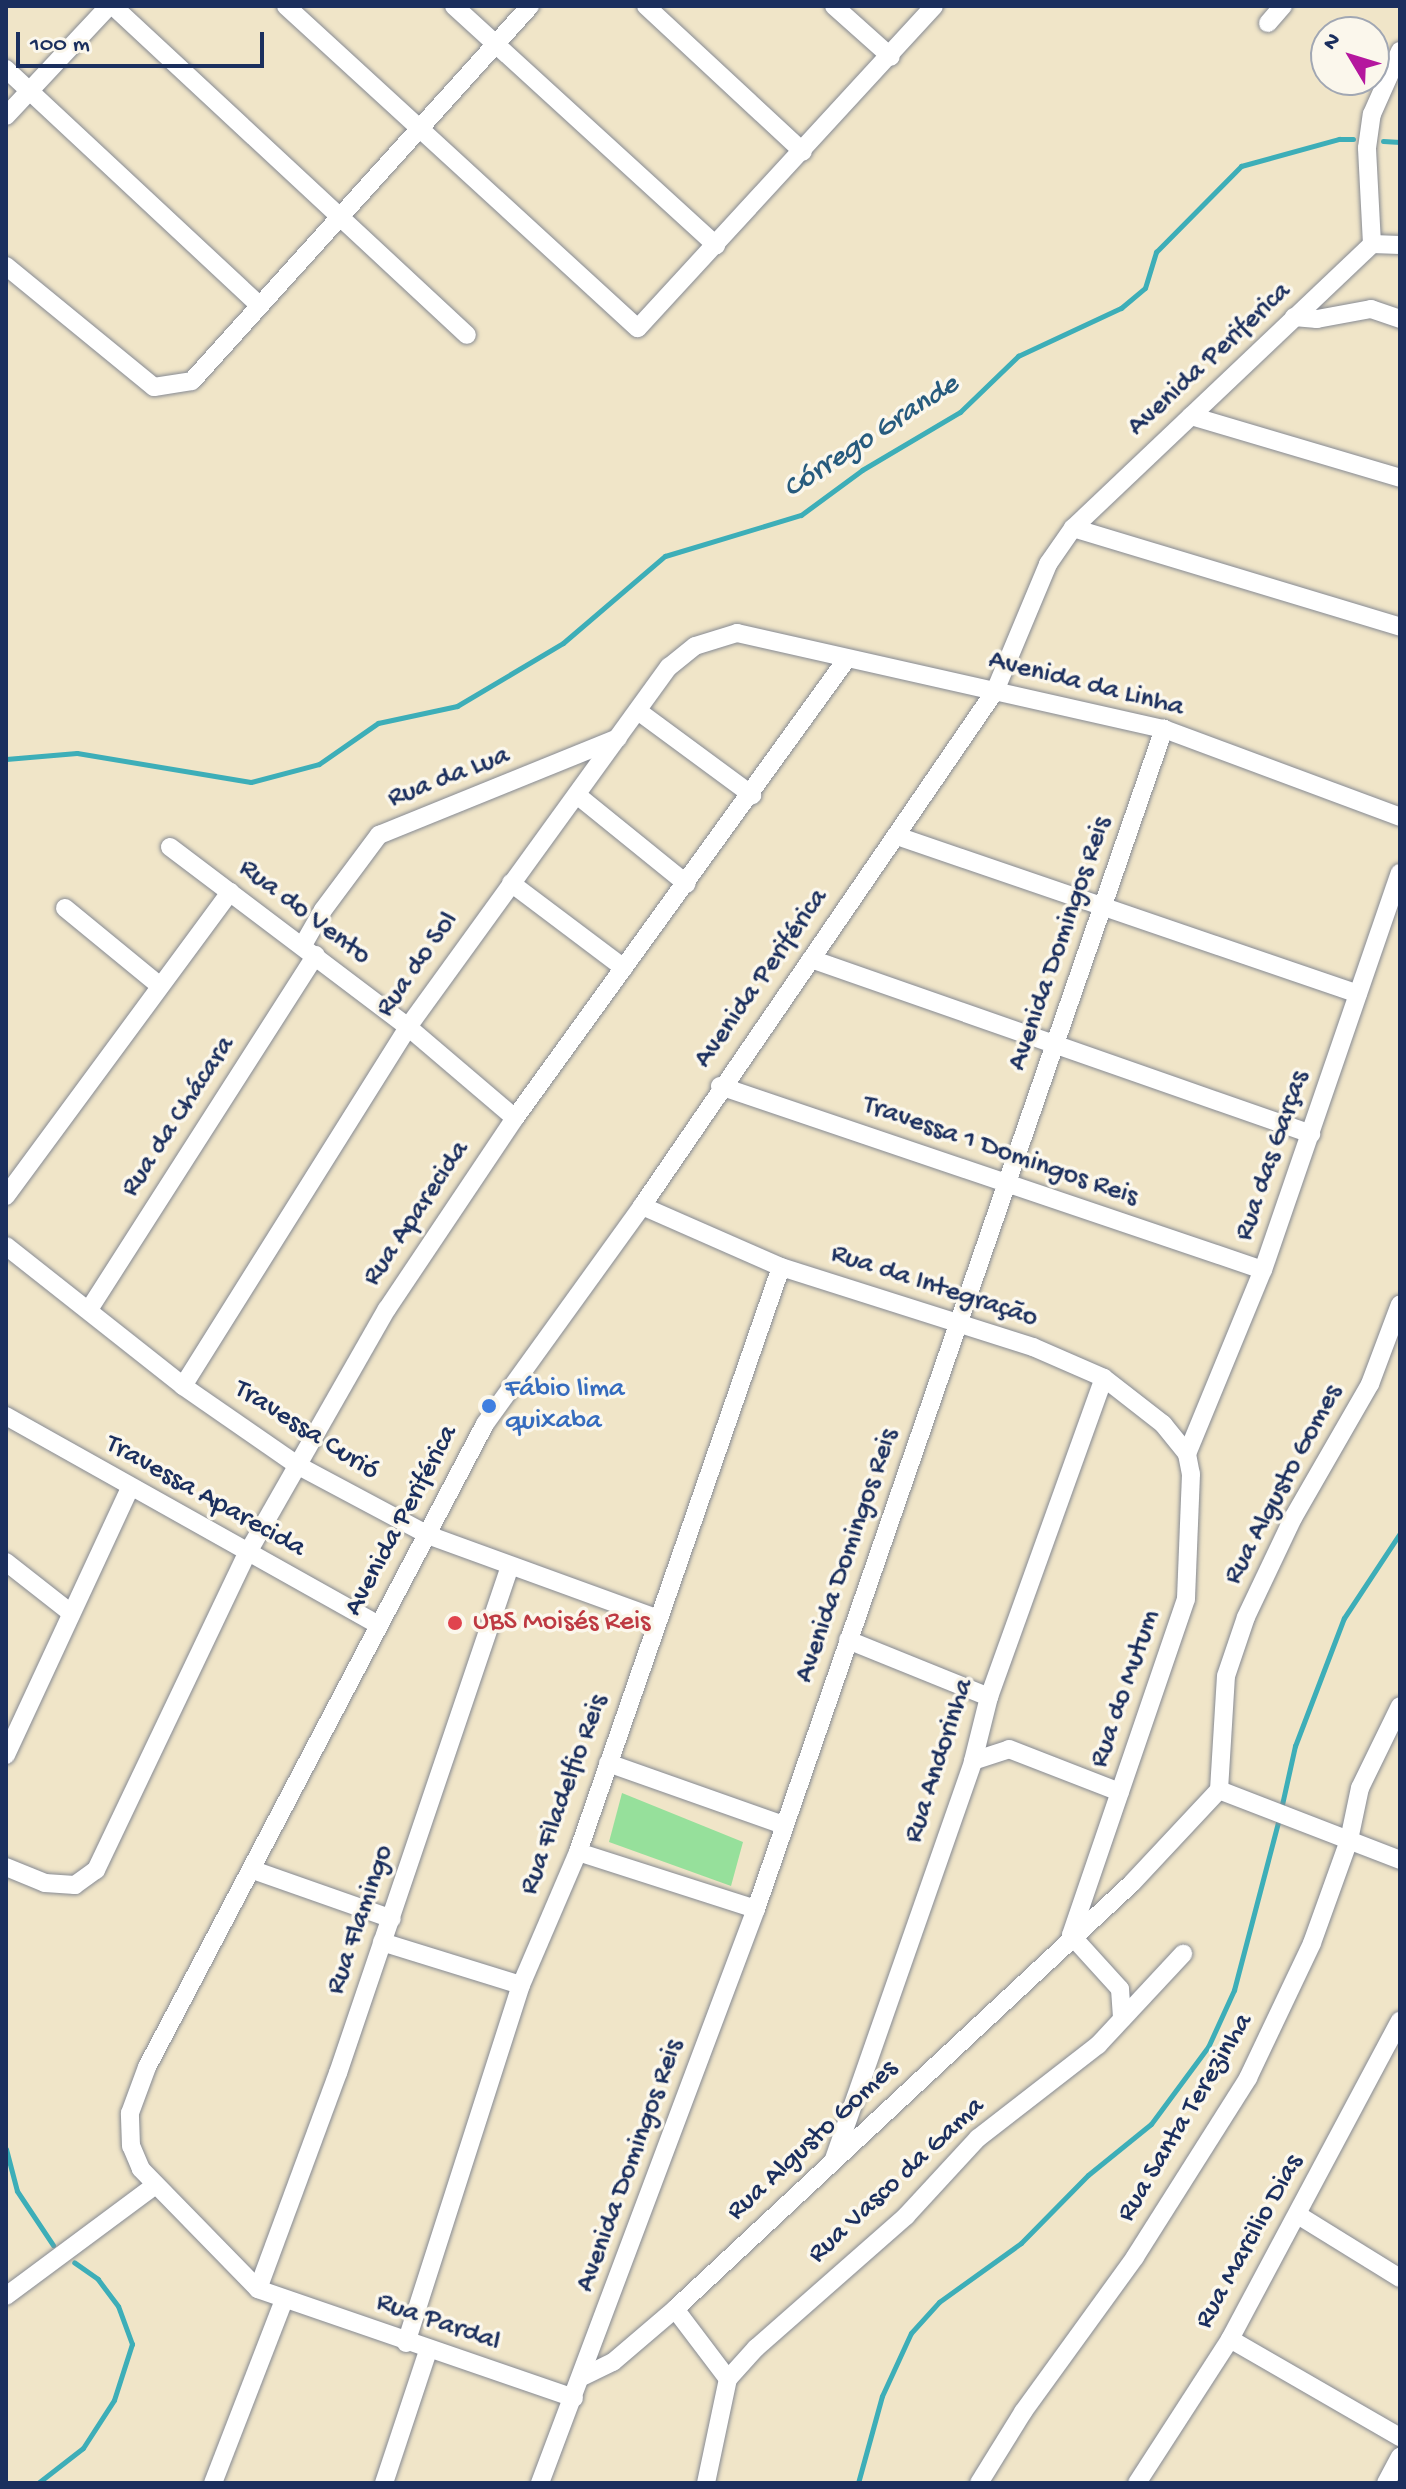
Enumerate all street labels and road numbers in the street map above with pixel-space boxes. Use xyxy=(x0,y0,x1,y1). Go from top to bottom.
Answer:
street label: Avenida Periferica xyxy=(1121,276,1299,444)
street label: Avenida da Linha xyxy=(985,644,1187,726)
street label: Rua da Lua xyxy=(383,739,515,817)
street label: Avenida Domingos Reis xyxy=(1002,813,1120,1075)
street label: Rua do Vento xyxy=(231,852,377,974)
street label: Avenida Periférica xyxy=(688,883,836,1075)
street label: Rua do Sol xyxy=(369,906,467,1024)
street label: Rua da Chácara xyxy=(115,1030,243,1204)
street label: Rua das Garças xyxy=(1228,1067,1318,1245)
street label: Travessa 1 Domingos Reis xyxy=(858,1089,1142,1215)
street label: Rua Aparecida xyxy=(356,1135,478,1293)
street label: Rua da Integração xyxy=(826,1238,1042,1336)
street label: Travessa Curió xyxy=(227,1373,385,1489)
street label: Rua Algusto Gomes xyxy=(1217,1379,1351,1591)
street label: Avenida Periférica xyxy=(338,1420,466,1622)
street label: Avenida Domingos Reis xyxy=(789,1425,907,1687)
street label: Travessa Aparecida xyxy=(99,1428,311,1566)
street label: Rua do Mutum xyxy=(1083,1606,1169,1772)
street label: Rua Andorinha xyxy=(898,1675,982,1847)
street label: Rua Filadelfio Reis xyxy=(513,1690,617,1900)
street label: Rua Flamingo xyxy=(320,1841,402,1999)
street label: Rua Santa Terezinha xyxy=(1110,2008,1262,2228)
street label: Avenida Domingos Reis xyxy=(570,2035,692,2297)
street label: Rua Algusto Gomes xyxy=(721,2053,905,2229)
street label: Rua Vasco da Gama xyxy=(802,2091,992,2271)
street label: Rua Marcilio Dias xyxy=(1188,2149,1312,2335)
street label: Rua Pardal xyxy=(372,2286,504,2360)

